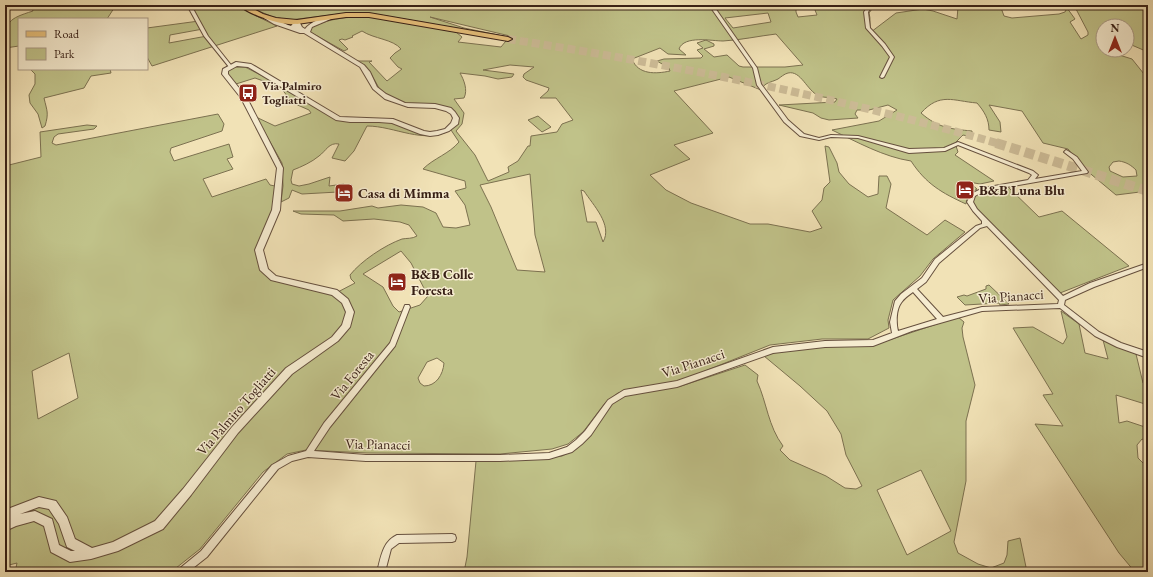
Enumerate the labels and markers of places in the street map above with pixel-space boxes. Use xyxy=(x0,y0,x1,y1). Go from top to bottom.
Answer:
place label: Via Palmiro Togliatti xyxy=(262,78,322,108)
bus stop icon: Via Palmiro Togliatti xyxy=(237,82,259,104)
hotel icon: B&B Luna Blu xyxy=(954,179,976,201)
place label: B&B Luna Blu xyxy=(979,181,1065,199)
hotel icon: Casa di Mimma xyxy=(333,182,355,204)
place label: Casa di Mimma xyxy=(358,184,450,202)
place label: B&B Colle Foresta xyxy=(411,265,474,299)
hotel icon: B&B Colle Foresta xyxy=(386,271,408,293)

